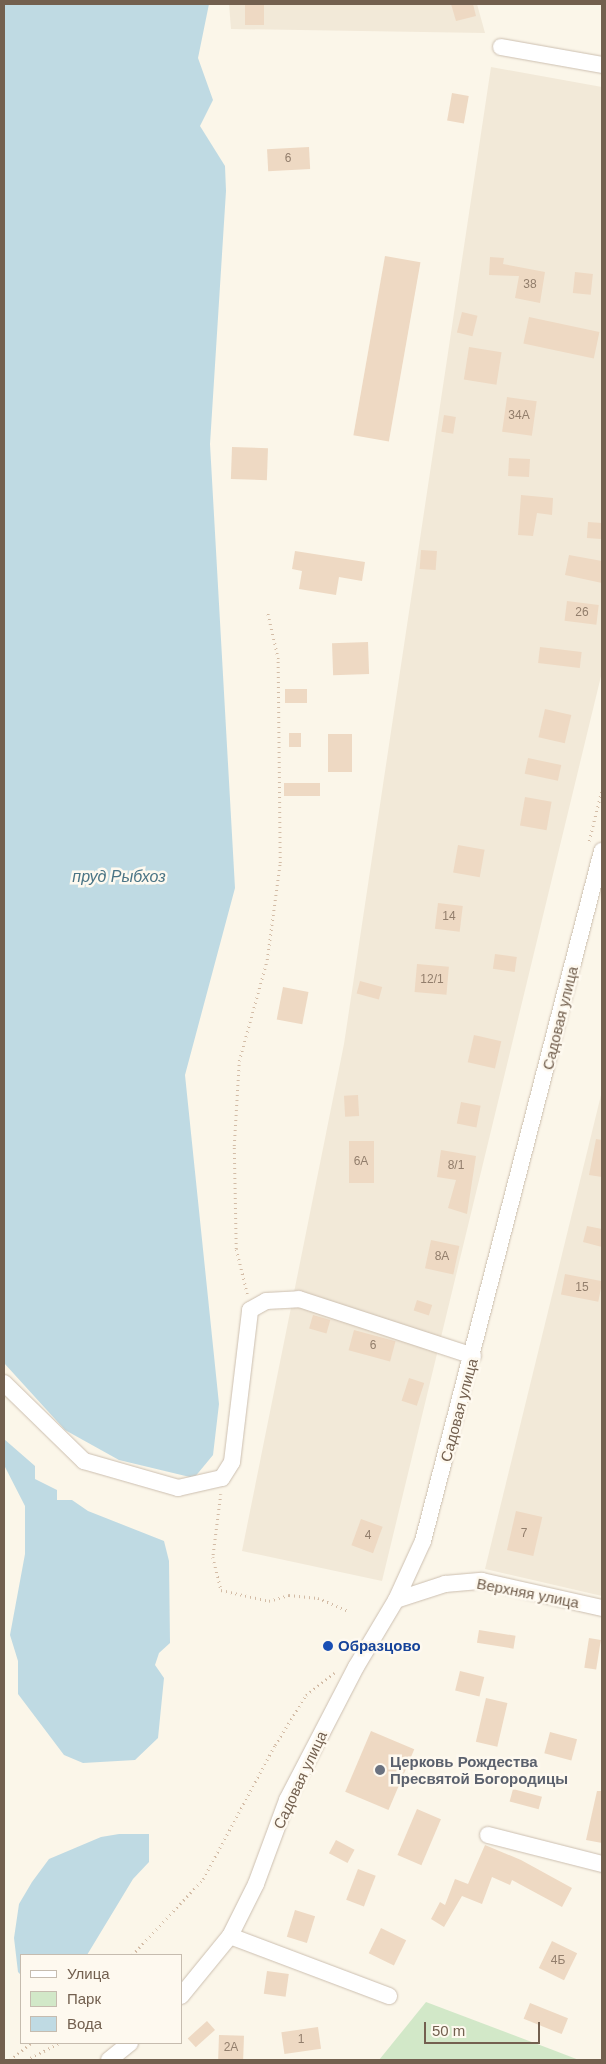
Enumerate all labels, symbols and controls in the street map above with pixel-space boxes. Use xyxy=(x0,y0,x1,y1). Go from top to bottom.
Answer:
house number: 6 xyxy=(285,152,291,166)
house number: 38 xyxy=(523,278,537,292)
house number: 34А xyxy=(508,409,530,423)
house number: 26 xyxy=(575,606,589,620)
water label: пруд Рыбхоз xyxy=(72,867,166,887)
house number: 14 xyxy=(442,910,456,924)
street label: Садовая улица xyxy=(538,964,582,1072)
house number: 12/1 xyxy=(420,973,444,987)
house number: 6А xyxy=(354,1155,368,1169)
house number: 8/1 xyxy=(448,1159,464,1173)
house number: 8А xyxy=(435,1250,449,1264)
house number: 15 xyxy=(575,1281,589,1295)
house number: 6 xyxy=(370,1339,376,1353)
street label: Садовая улица xyxy=(437,1356,481,1464)
house number: 7 xyxy=(521,1527,527,1541)
house number: 4 xyxy=(365,1529,371,1543)
street label: Верхняя улица xyxy=(475,1574,581,1612)
place label: Образцово xyxy=(338,1637,421,1655)
marker: Образцово xyxy=(322,1640,334,1652)
street label: Садовая улица xyxy=(269,1728,331,1832)
place label: Церковь Рождества Пресвятой Богородицы xyxy=(390,1752,568,1787)
marker: Церковь Рождества Пресвятой Богородицы xyxy=(374,1764,386,1776)
legend xyxy=(20,1954,182,2044)
house number: 4Б xyxy=(551,1954,565,1968)
text: Улица xyxy=(67,1965,110,1982)
text: Парк xyxy=(67,1990,101,2007)
scale bar xyxy=(426,2012,542,2044)
text: Вода xyxy=(67,2015,102,2032)
text: 50 m xyxy=(432,2022,465,2039)
house number: 1 xyxy=(298,2033,304,2047)
house number: 2А xyxy=(224,2041,238,2055)

